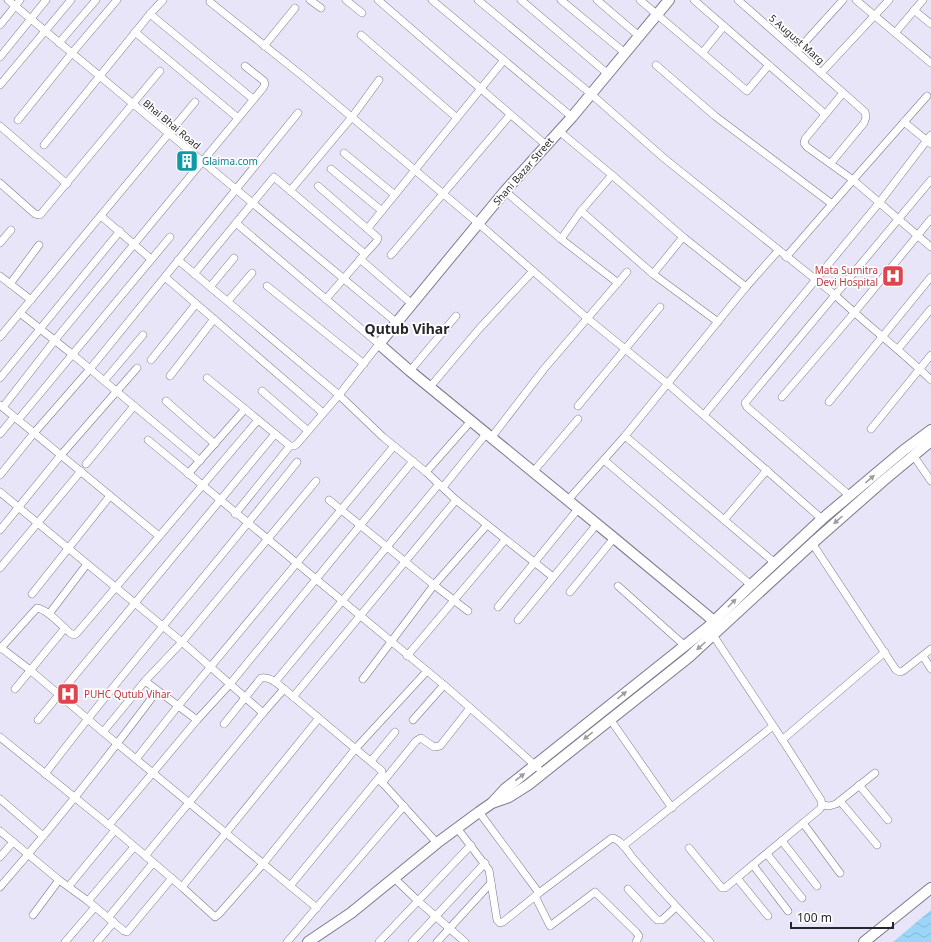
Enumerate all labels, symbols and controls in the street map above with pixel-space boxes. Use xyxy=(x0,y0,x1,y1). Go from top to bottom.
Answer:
street label: 5 August Marg xyxy=(766,11,828,67)
street label: Bhai Bhai Road xyxy=(140,96,204,152)
street label: Shani Bazar Street xyxy=(490,134,557,208)
building icon: Glaima.com xyxy=(174,148,200,174)
place label: Glaima.com xyxy=(202,154,258,168)
place label: Mata Sumitra Devi Hospital xyxy=(815,263,878,289)
hospital icon: Mata Sumitra Devi Hospital xyxy=(880,263,906,289)
district label: Qutub Vihar xyxy=(365,319,450,338)
one-way arrow xyxy=(865,474,876,483)
one-way arrow xyxy=(832,516,843,525)
one-way arrow xyxy=(727,598,737,608)
one-way arrow xyxy=(695,642,706,651)
hospital icon: PUHC Qutub Vihar xyxy=(55,681,81,707)
place label: PUHC Qutub Vihar xyxy=(84,687,171,701)
one-way arrow xyxy=(616,691,627,700)
one-way arrow xyxy=(583,732,594,741)
one-way arrow xyxy=(515,773,526,781)
scale bar xyxy=(791,904,893,930)
text: 100 m xyxy=(797,909,832,926)

